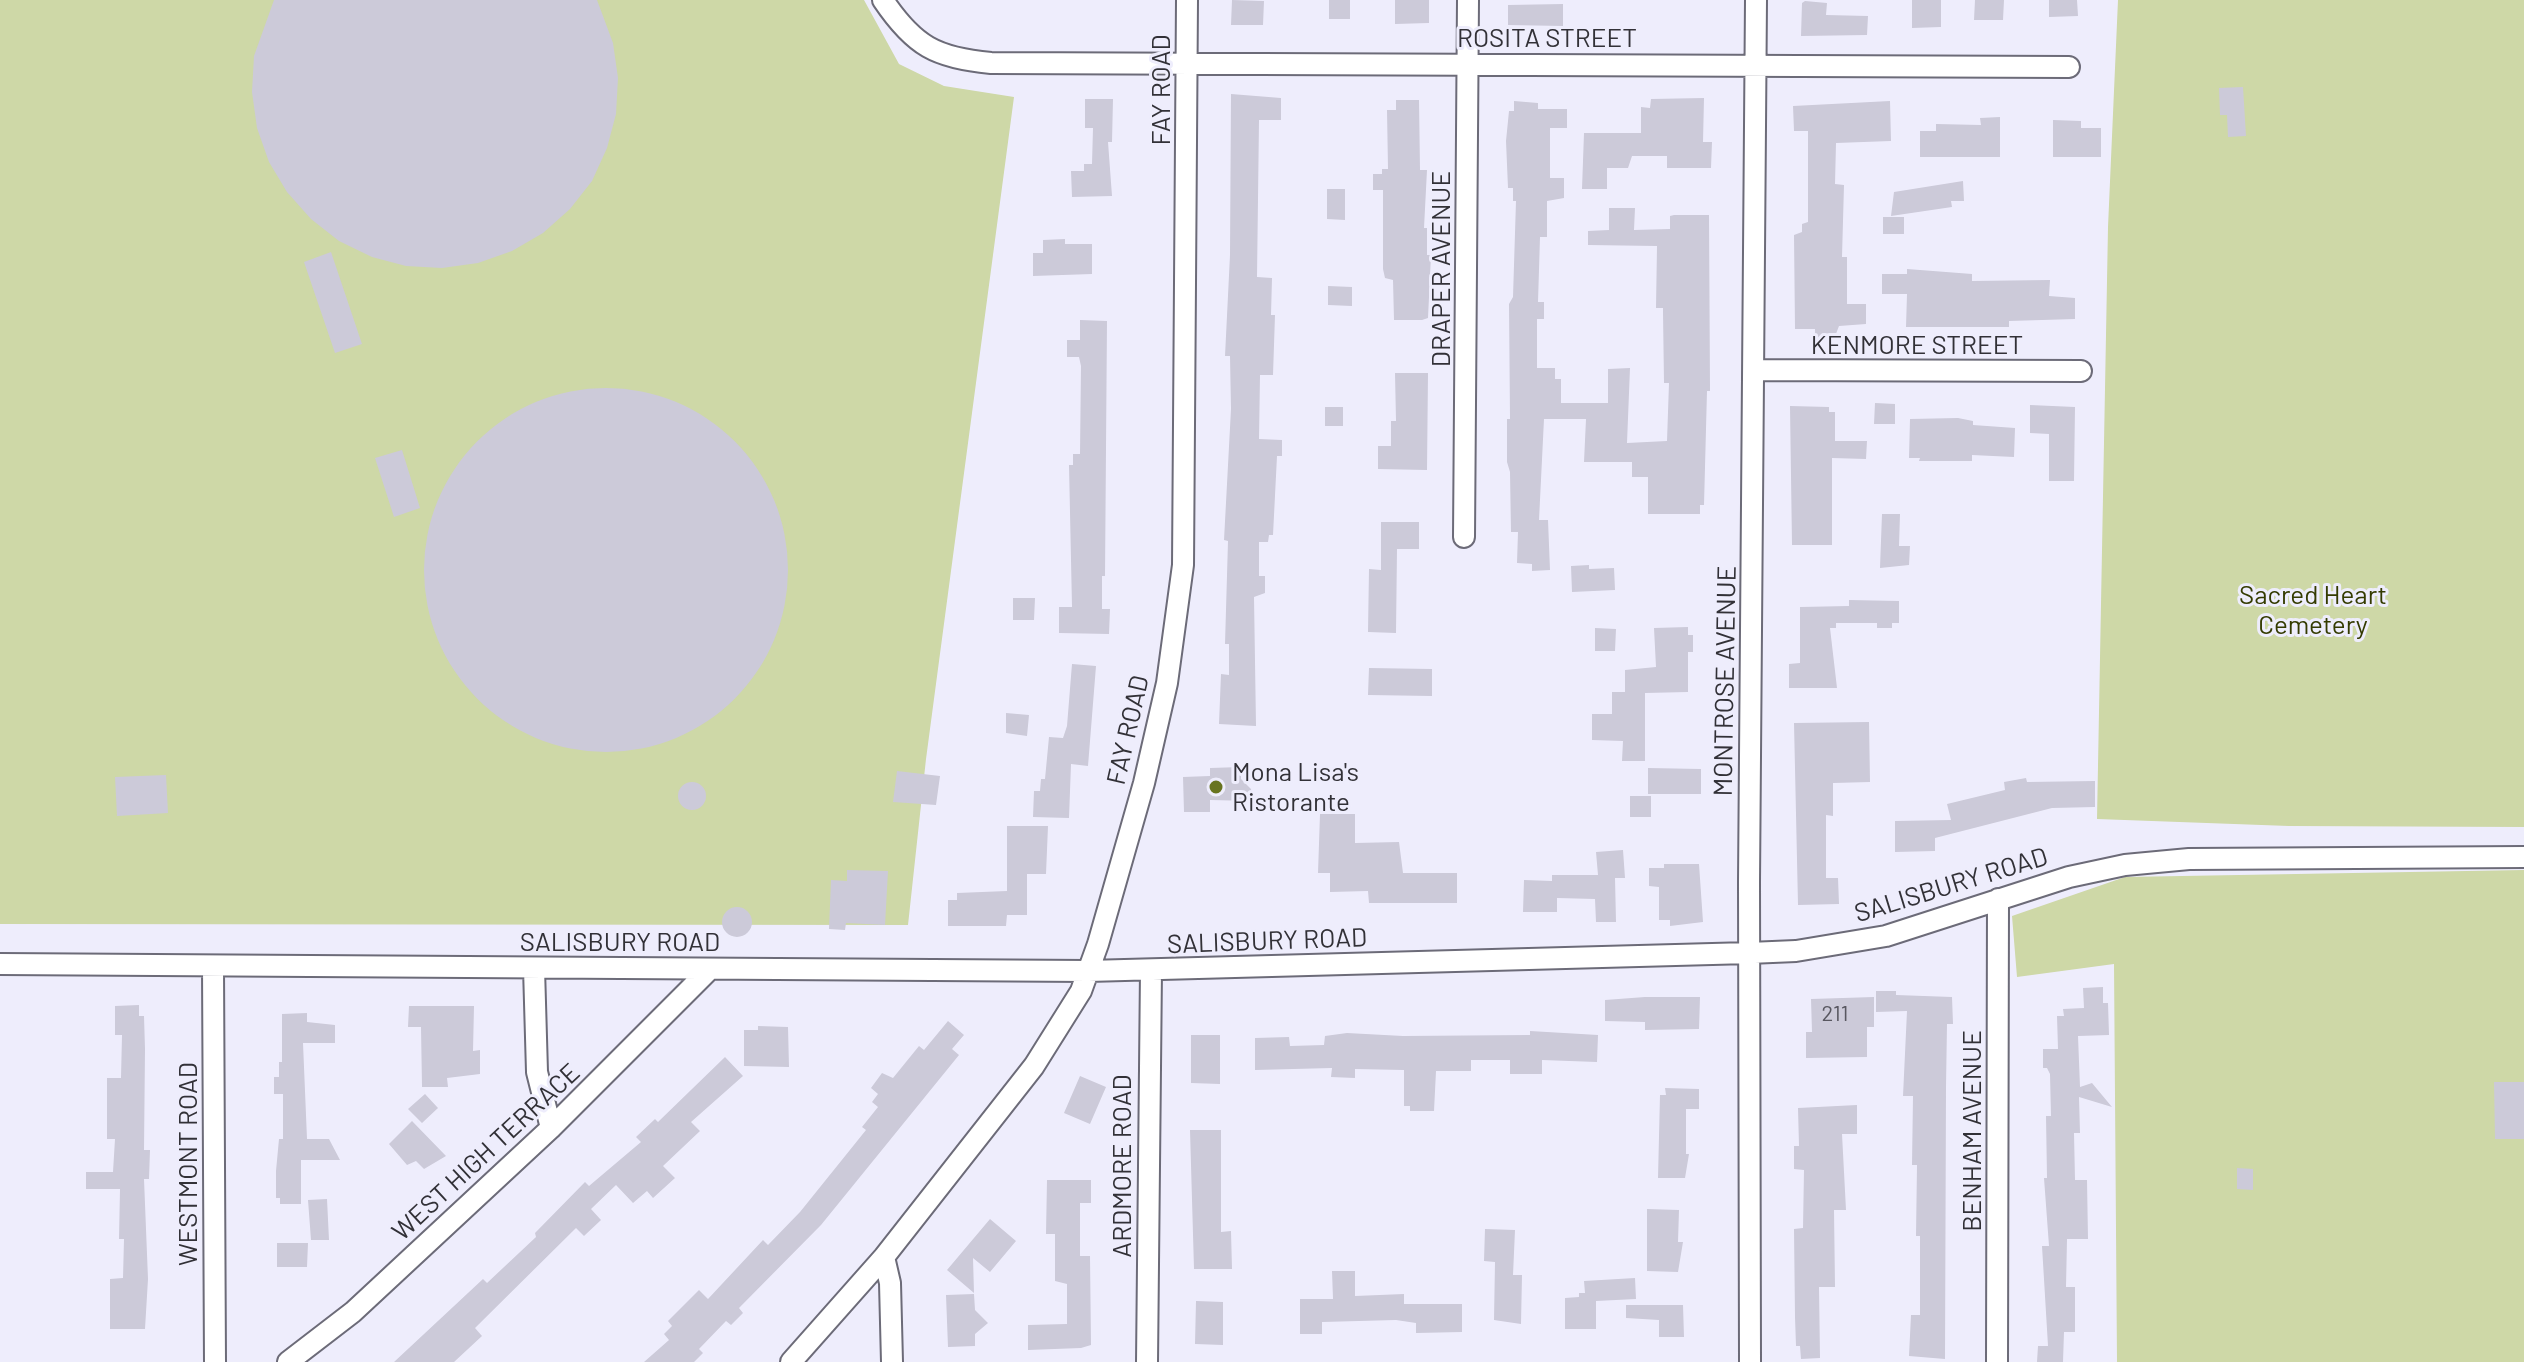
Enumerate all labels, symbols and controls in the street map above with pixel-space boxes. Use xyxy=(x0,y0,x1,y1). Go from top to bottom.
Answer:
street label: ROSITA STREET xyxy=(1457,22,1637,54)
street label: FAY ROAD xyxy=(1145,34,1177,146)
street label: DRAPER AVENUE xyxy=(1425,171,1457,367)
street label: KENMORE STREET xyxy=(1811,329,2023,361)
street label: MONTROSE AVENUE xyxy=(1707,565,1743,797)
park label: Sacred Heart Cemetery xyxy=(2239,579,2387,640)
street label: FAY ROAD xyxy=(1100,672,1156,788)
place label: Mona Lisa's Ristorante xyxy=(1232,756,1359,818)
marker: Mona Lisa's Ristorante xyxy=(1207,778,1225,796)
street label: SALISBURY ROAD xyxy=(1851,841,2051,929)
street label: SALISBURY ROAD xyxy=(1166,922,1368,960)
street label: SALISBURY ROAD xyxy=(520,926,720,958)
house number: 211 xyxy=(1822,1001,1848,1027)
street label: BENHAM AVENUE xyxy=(1956,1030,1988,1232)
street label: WEST HIGH TERRACE xyxy=(386,1057,586,1247)
street label: WESTMONT ROAD xyxy=(172,1062,204,1266)
street label: ARDMORE ROAD xyxy=(1106,1074,1138,1258)

